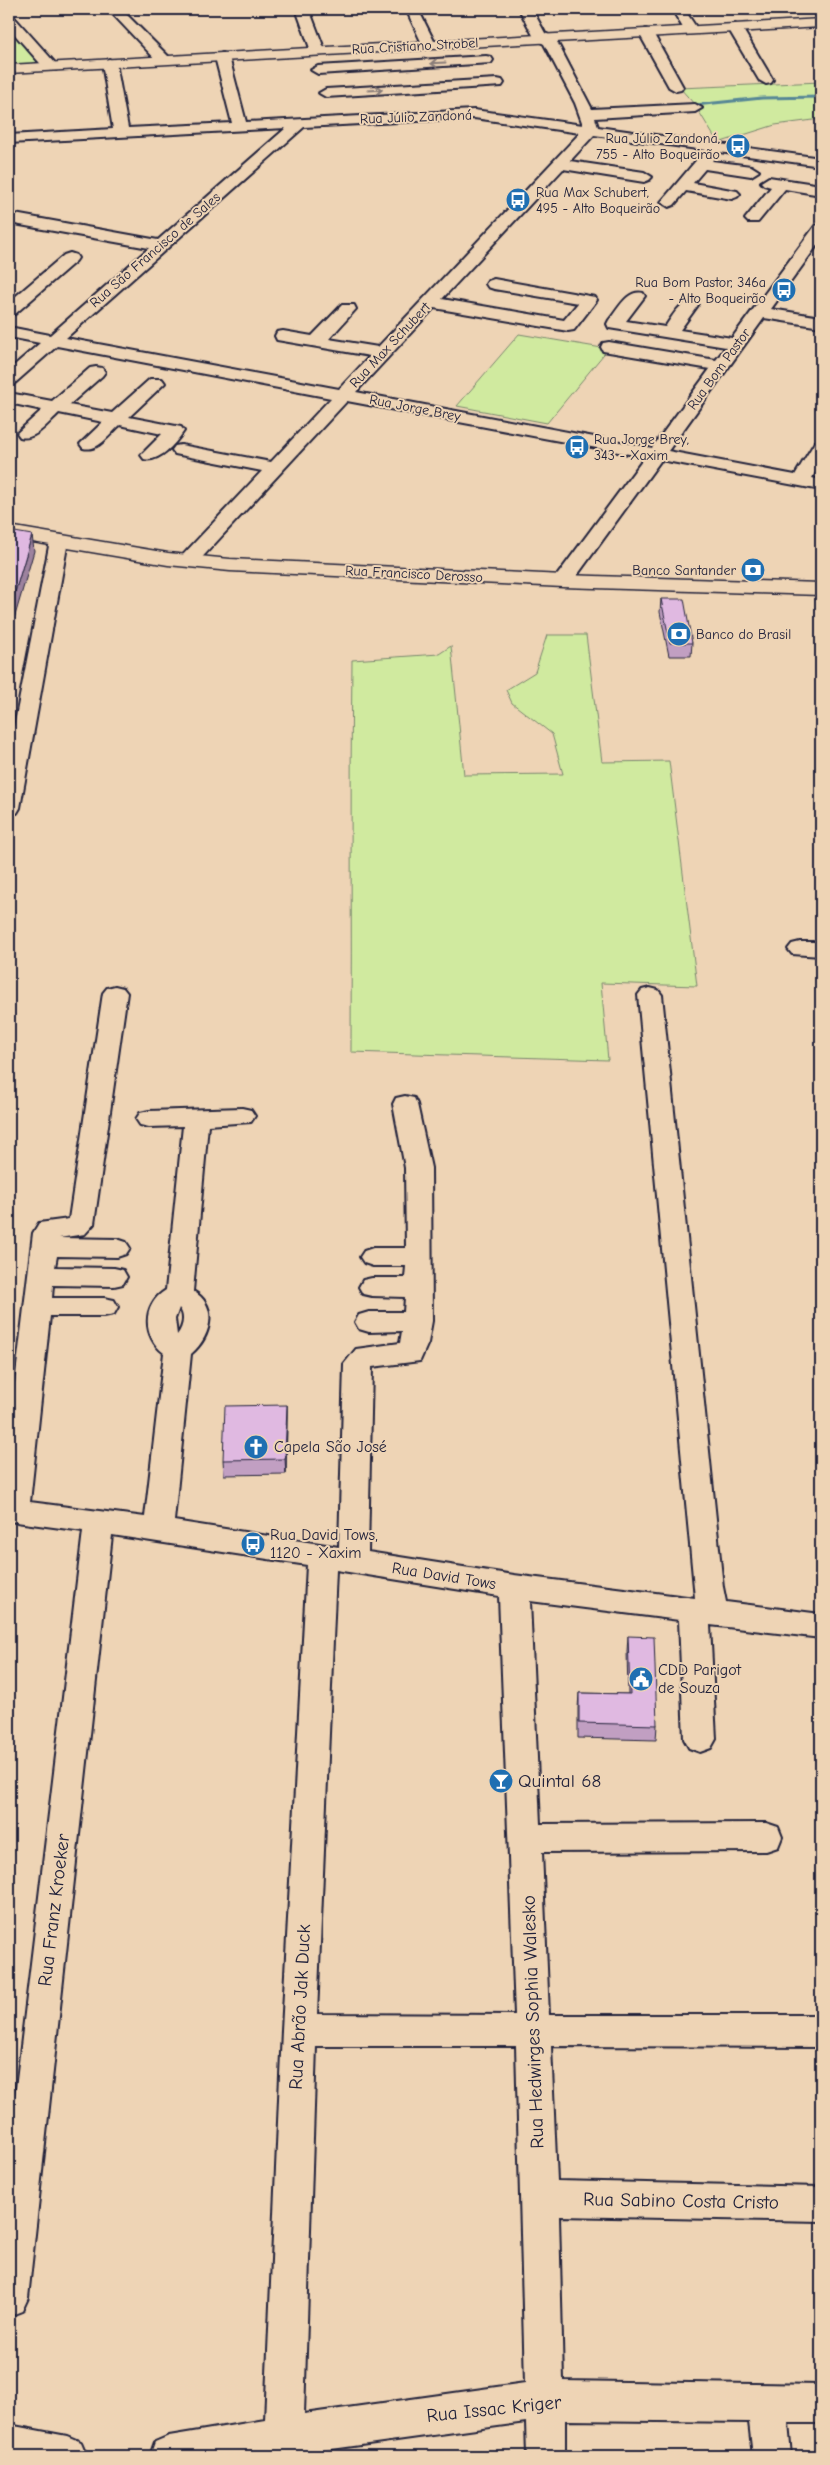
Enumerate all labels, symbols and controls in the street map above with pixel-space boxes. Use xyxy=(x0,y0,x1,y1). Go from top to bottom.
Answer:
street label: Rua Cristiano Strobel xyxy=(351,34,479,58)
one-way arrow xyxy=(430,58,446,67)
one-way arrow xyxy=(367,86,383,95)
street label: Rua Júlio Zandoná xyxy=(360,107,472,127)
place label: Rua Júlio Zandoná, 755 - Alto Boqueirão xyxy=(596,130,720,163)
bus stop icon: Rua Júlio Zandoná, 755 - Alto Boqueirão xyxy=(725,133,751,159)
place label: Rua Max Schubert, 495 - Alto Boqueirão xyxy=(536,184,660,217)
bus stop icon: Rua Max Schubert, 495 - Alto Boqueirão xyxy=(505,187,531,213)
street label: Rua São Francisco de Sales xyxy=(86,189,224,311)
place label: Rua Bom Pastor, 346a - Alto Boqueirão xyxy=(635,274,766,307)
bus stop icon: Rua Bom Pastor, 346a - Alto Boqueirão xyxy=(771,277,797,303)
street label: Rua Max Schubert xyxy=(346,298,435,391)
street label: Rua Bom Pastor xyxy=(684,325,755,413)
street label: Rua Jorge Brey xyxy=(368,391,463,425)
place label: Rua Jorge Brey, 343 - Xaxim xyxy=(594,431,689,464)
bus stop icon: Rua Jorge Brey, 343 - Xaxim xyxy=(564,434,590,460)
bank icon: Banco Santander xyxy=(740,557,766,583)
street label: Rua Francisco Derosso xyxy=(345,562,483,586)
place label: Banco Santander xyxy=(632,562,736,579)
bank icon: Banco do Brasil xyxy=(666,621,692,647)
place label: Banco do Brasil xyxy=(696,626,791,643)
church icon: Capela São José xyxy=(243,1434,269,1460)
place label: Capela São José xyxy=(274,1438,387,1456)
place label: Rua David Tows, 1120 - Xaxim xyxy=(270,1526,378,1562)
bus stop icon: Rua David Tows, 1120 - Xaxim xyxy=(240,1531,266,1557)
street label: Rua David Tows xyxy=(391,1559,498,1593)
place label: CDD Parigot de Souza xyxy=(658,1661,742,1697)
public building icon: CDD Parigot de Souza xyxy=(628,1666,654,1692)
bar icon: Quintal 68 xyxy=(488,1768,514,1794)
place label: Quintal 68 xyxy=(518,1770,601,1792)
street label: Rua Franz Kroeker xyxy=(34,1832,74,1988)
street label: Rua Hedwirges Sophia Walesko xyxy=(518,1895,548,2149)
street label: Rua Abrão Jak Duck xyxy=(285,1923,315,2090)
street label: Rua Sabino Costa Cristo xyxy=(583,2188,779,2214)
street label: Rua Issac Kriger xyxy=(426,2391,563,2427)

